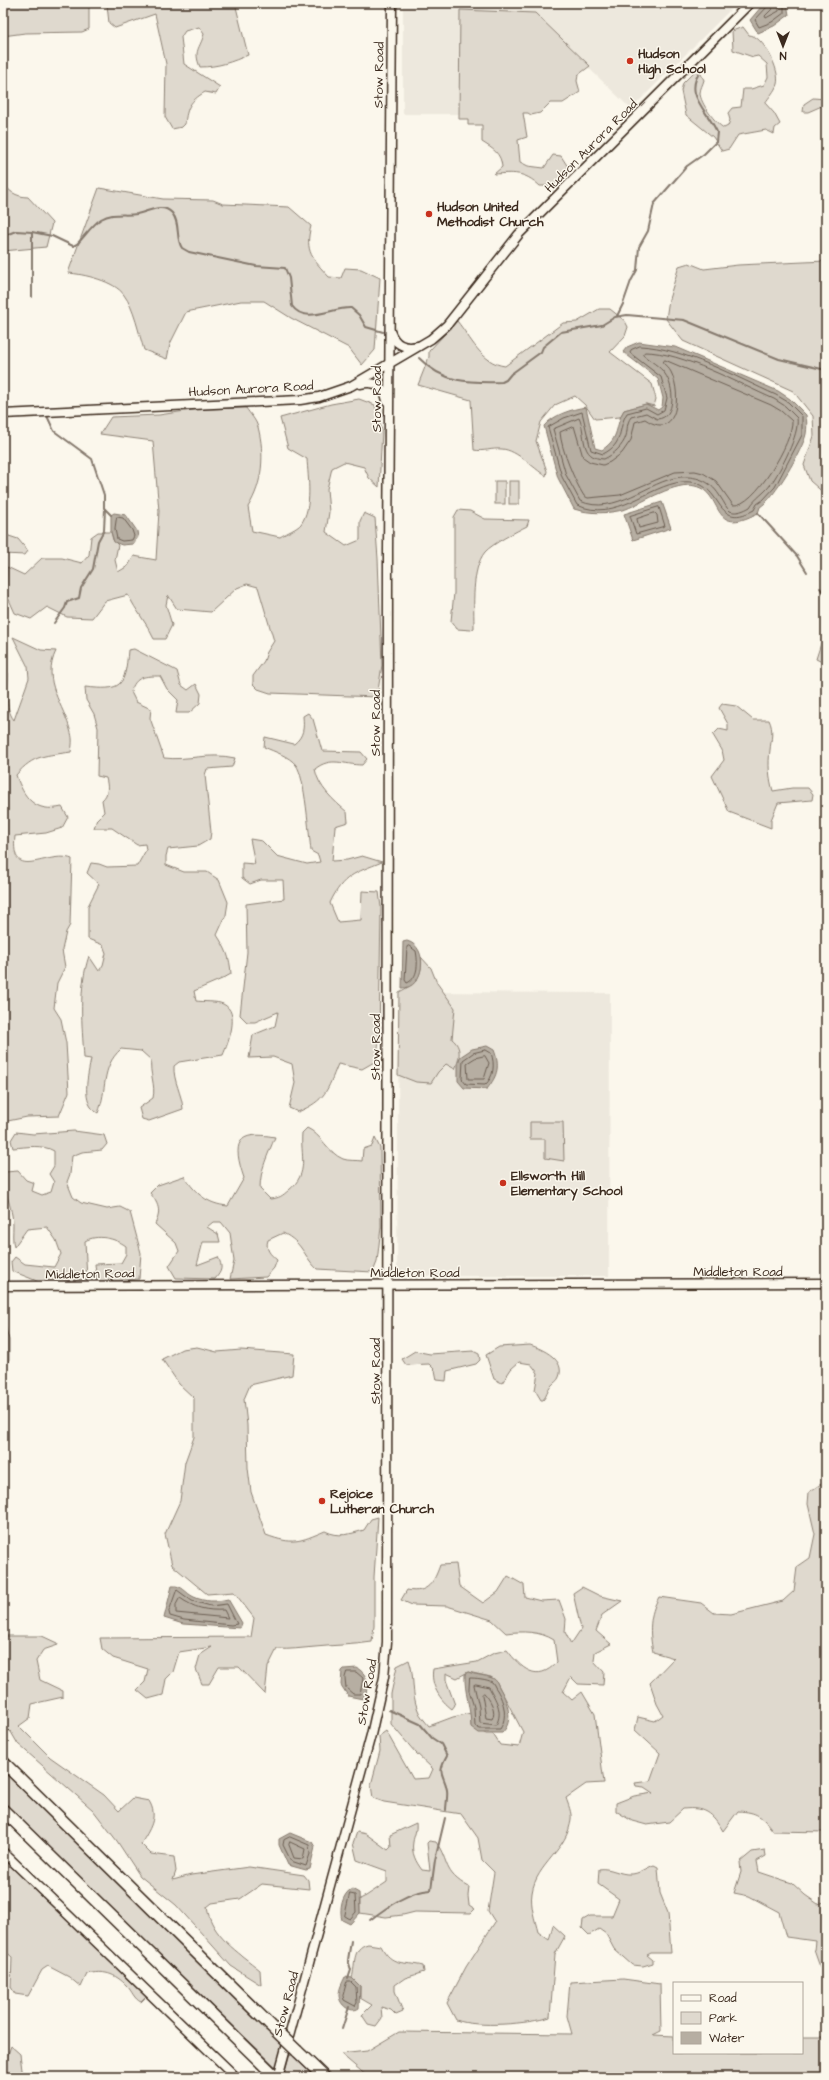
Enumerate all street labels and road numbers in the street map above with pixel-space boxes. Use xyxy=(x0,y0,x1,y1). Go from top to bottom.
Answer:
street label: Stow Road xyxy=(369,41,389,108)
street label: Hudson Aurora Road xyxy=(540,95,642,197)
street label: Stow Road xyxy=(368,365,386,432)
street label: Hudson Aurora Road xyxy=(188,377,314,401)
street label: Stow Road xyxy=(367,689,385,756)
street label: Stow Road xyxy=(367,1013,385,1080)
street label: Middleton Road xyxy=(693,1263,783,1281)
street label: Middleton Road xyxy=(45,1264,135,1284)
street label: Middleton Road xyxy=(370,1264,460,1282)
street label: Stow Road xyxy=(367,1337,385,1404)
street label: Stow Road xyxy=(352,1657,382,1726)
street label: Stow Road xyxy=(269,1969,303,2038)

